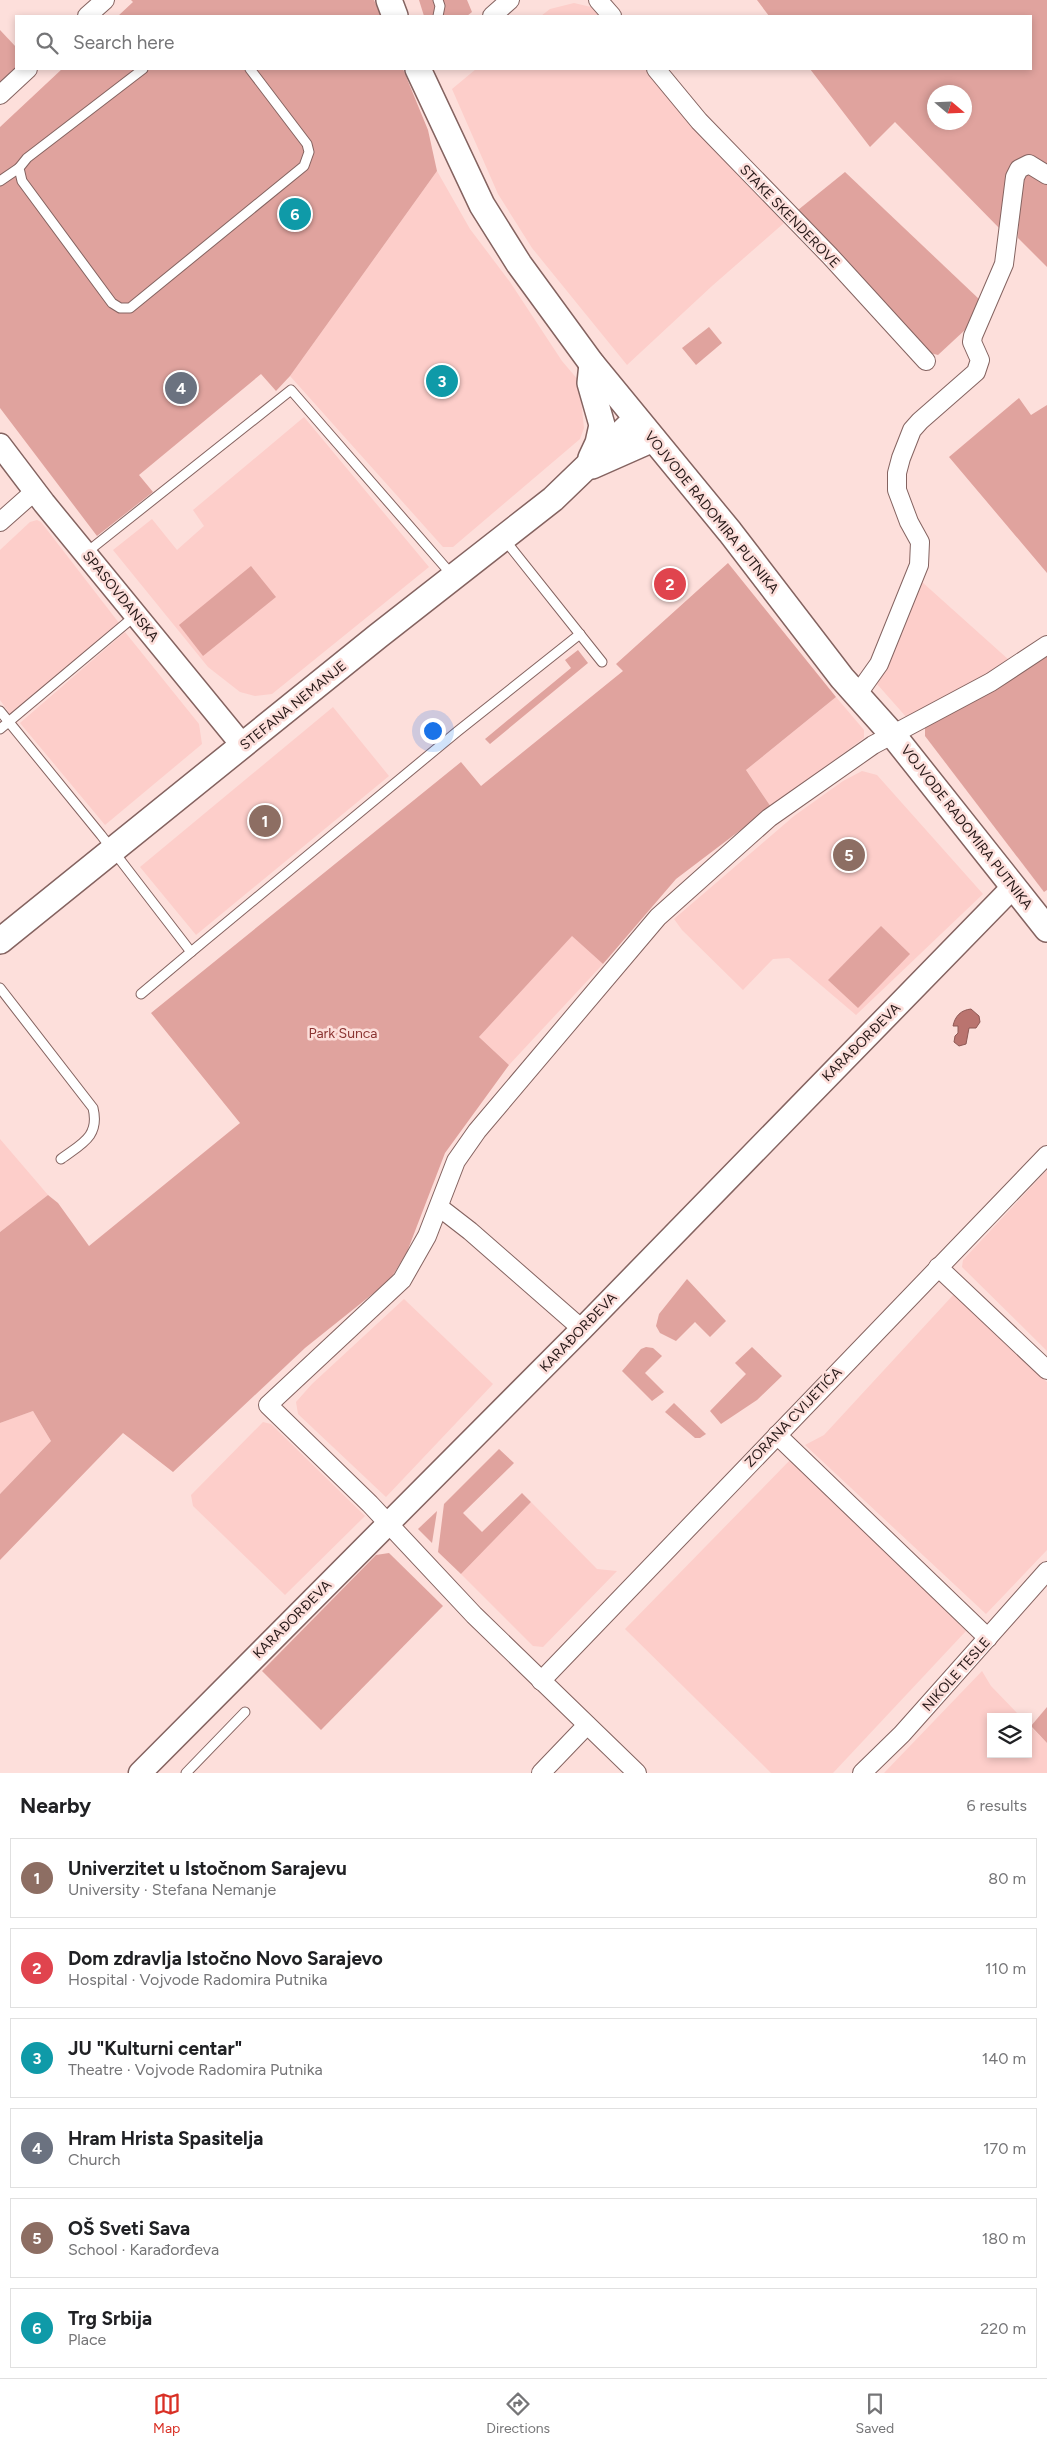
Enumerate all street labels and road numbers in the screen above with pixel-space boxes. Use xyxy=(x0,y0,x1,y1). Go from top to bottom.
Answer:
street label: STAKE SKENDEROVE xyxy=(736,161,843,271)
street label: VOJVODE RADOMIRA PUTNIKA xyxy=(641,428,783,597)
street label: SPASOVDANSKA xyxy=(79,548,163,645)
street label: STEFANA NEMANJE xyxy=(237,657,350,754)
street label: VOJVODE RADOMIRA PUTNIKA xyxy=(897,742,1036,913)
street label: KARAĐORĐEVA xyxy=(819,999,904,1085)
street label: KARAĐORĐEVA xyxy=(536,1289,621,1376)
street label: ZORANA CVIJETIĆA xyxy=(741,1364,846,1471)
street label: KARAĐORĐEVA xyxy=(250,1576,335,1662)
street label: NIKOLE TESLE xyxy=(919,1634,994,1715)

